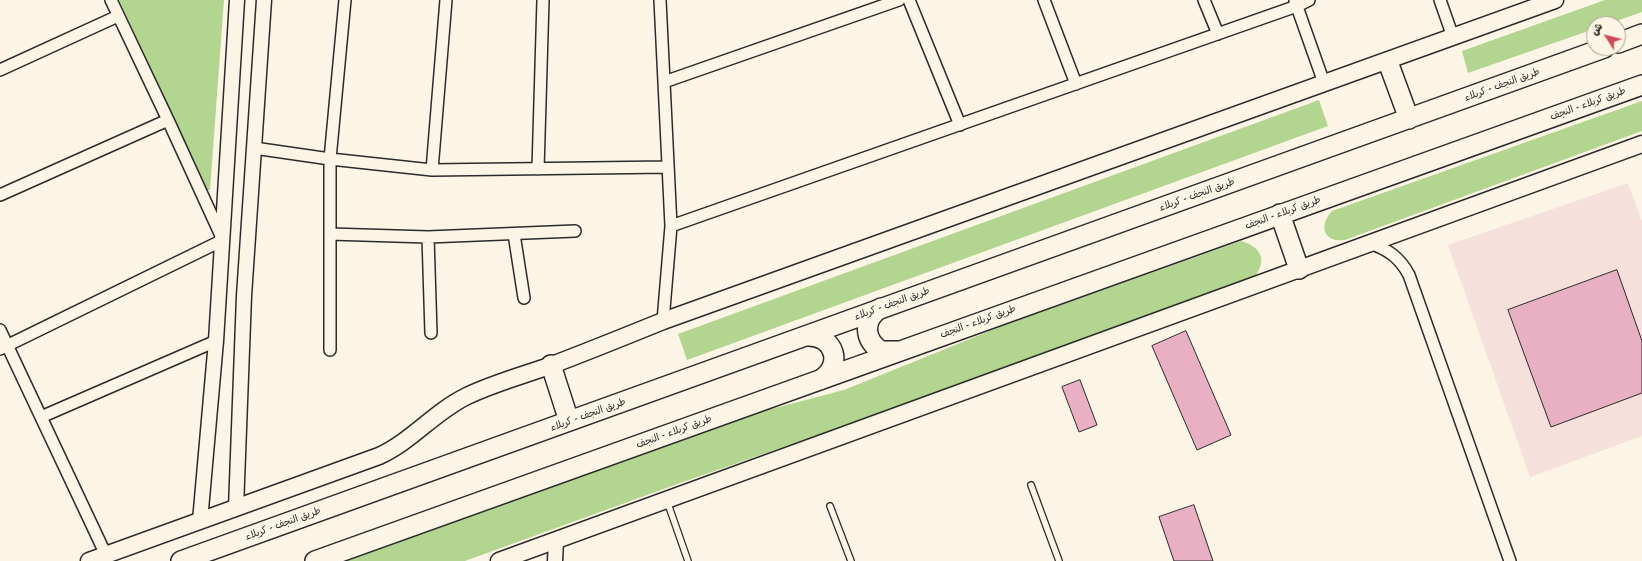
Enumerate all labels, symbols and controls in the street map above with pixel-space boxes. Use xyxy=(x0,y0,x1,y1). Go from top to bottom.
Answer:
north arrow xyxy=(1586,16,1626,56)
text: ش xyxy=(1588,21,1606,38)
street label: طريق النجف - كربلاء xyxy=(1463,66,1541,104)
street label: طريق كربلاء - النجف xyxy=(1549,85,1627,123)
street label: طريق النجف - كربلاء xyxy=(1158,176,1236,214)
street label: طريق كربلاء - النجف xyxy=(1244,194,1322,232)
street label: طريق النجف - كربلاء xyxy=(853,285,931,323)
street label: طريق كربلاء - النجف xyxy=(939,303,1017,341)
street label: طريق النجف - كربلاء xyxy=(549,396,627,434)
street label: طريق كربلاء - النجف xyxy=(635,413,713,451)
street label: طريق النجف - كربلاء xyxy=(244,505,322,543)

